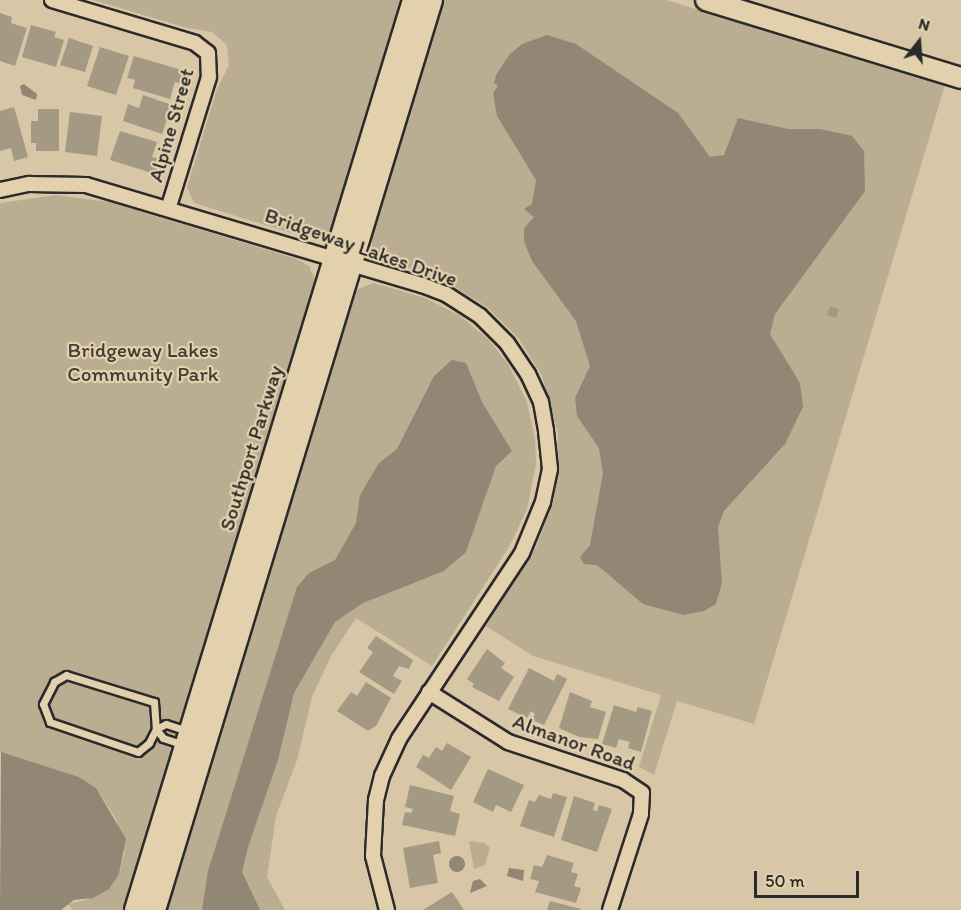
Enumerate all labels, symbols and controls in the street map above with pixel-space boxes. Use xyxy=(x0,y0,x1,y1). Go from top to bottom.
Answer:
north arrow xyxy=(889,12,949,72)
text: N xyxy=(916,14,932,35)
street label: Alpine Street xyxy=(143,65,199,185)
street label: Bridgeway Lakes Drive xyxy=(261,202,461,292)
park label: Bridgeway Lakes Community Park xyxy=(67,337,219,387)
street label: Southport Parkway xyxy=(214,362,288,534)
street label: Almanor Road xyxy=(510,708,638,776)
scale bar xyxy=(757,859,862,897)
text: 50 m xyxy=(765,870,805,892)

